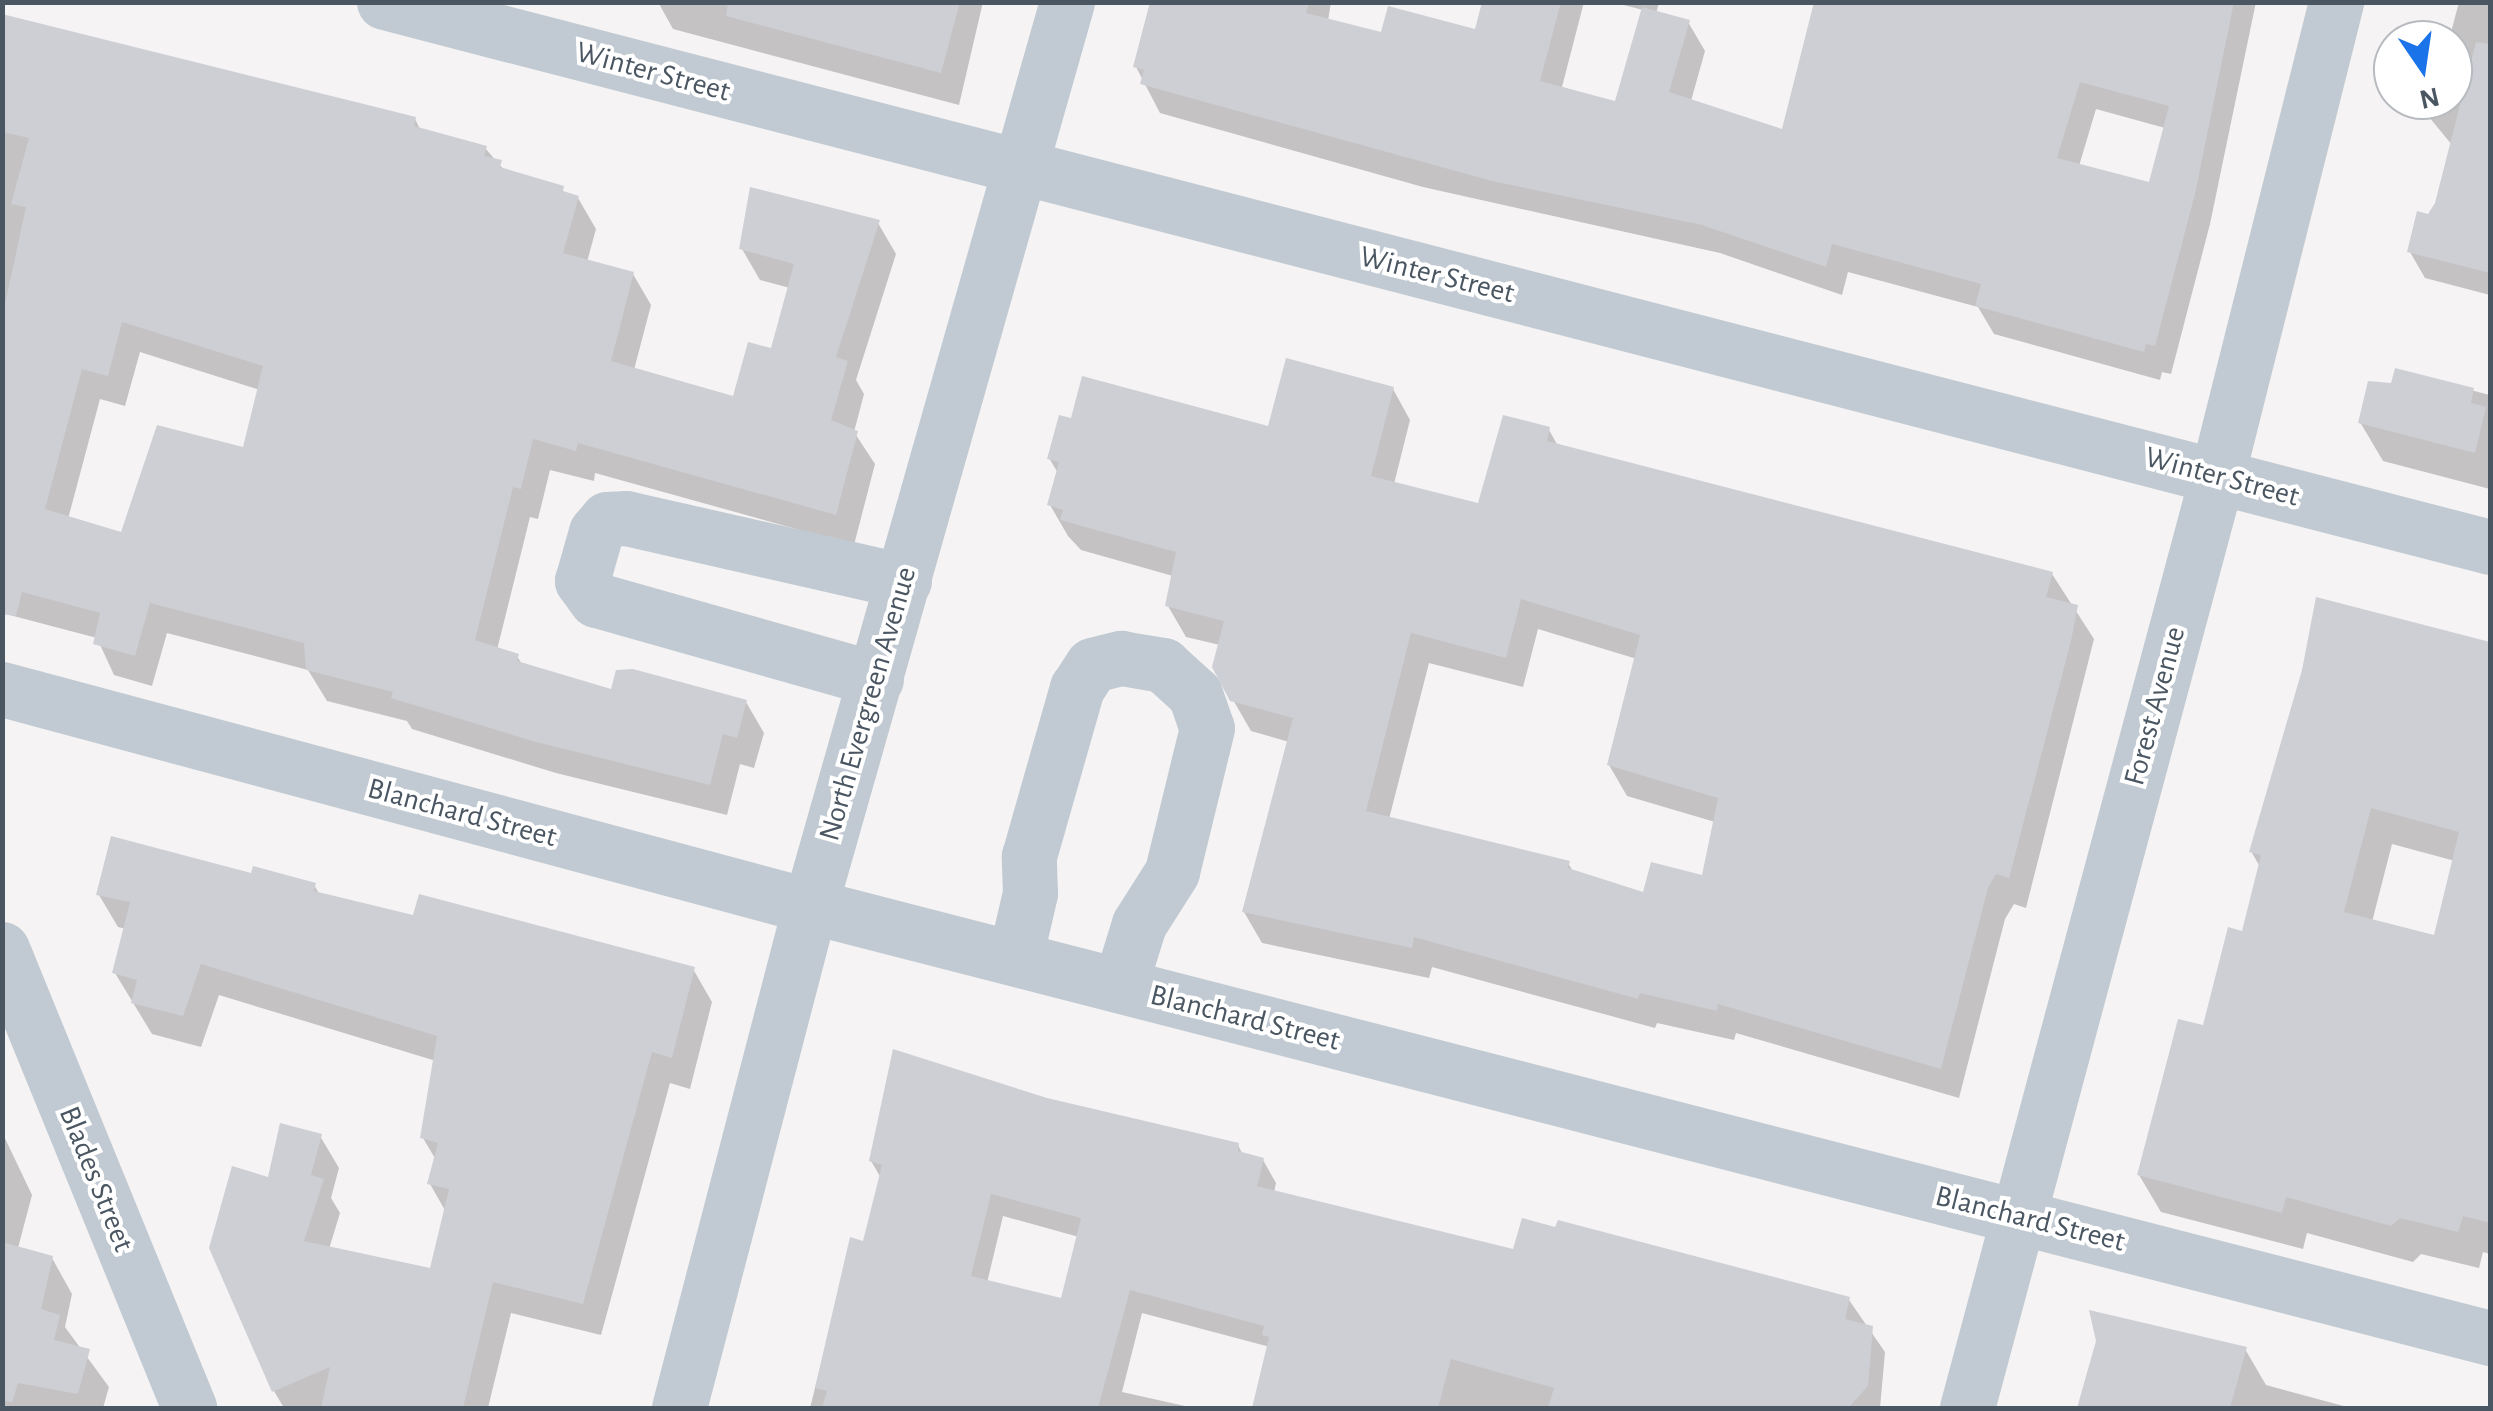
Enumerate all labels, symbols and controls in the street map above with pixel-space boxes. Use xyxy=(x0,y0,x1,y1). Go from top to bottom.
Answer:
north arrow xyxy=(2373,20,2473,120)
street label: Winter Street xyxy=(572,34,734,110)
text: N xyxy=(2417,81,2442,113)
street label: Winter Street xyxy=(1356,238,1518,312)
street label: Winter Street xyxy=(2141,439,2303,515)
street label: North Evergreen Avenue xyxy=(812,563,924,845)
street label: Forest Avenue xyxy=(2117,623,2193,789)
street label: Blanchard Street xyxy=(364,771,560,855)
street label: Blanchard Street xyxy=(1147,977,1343,1059)
street label: Blades Street xyxy=(51,1101,141,1257)
street label: Blanchard Street xyxy=(1932,1178,2128,1260)

